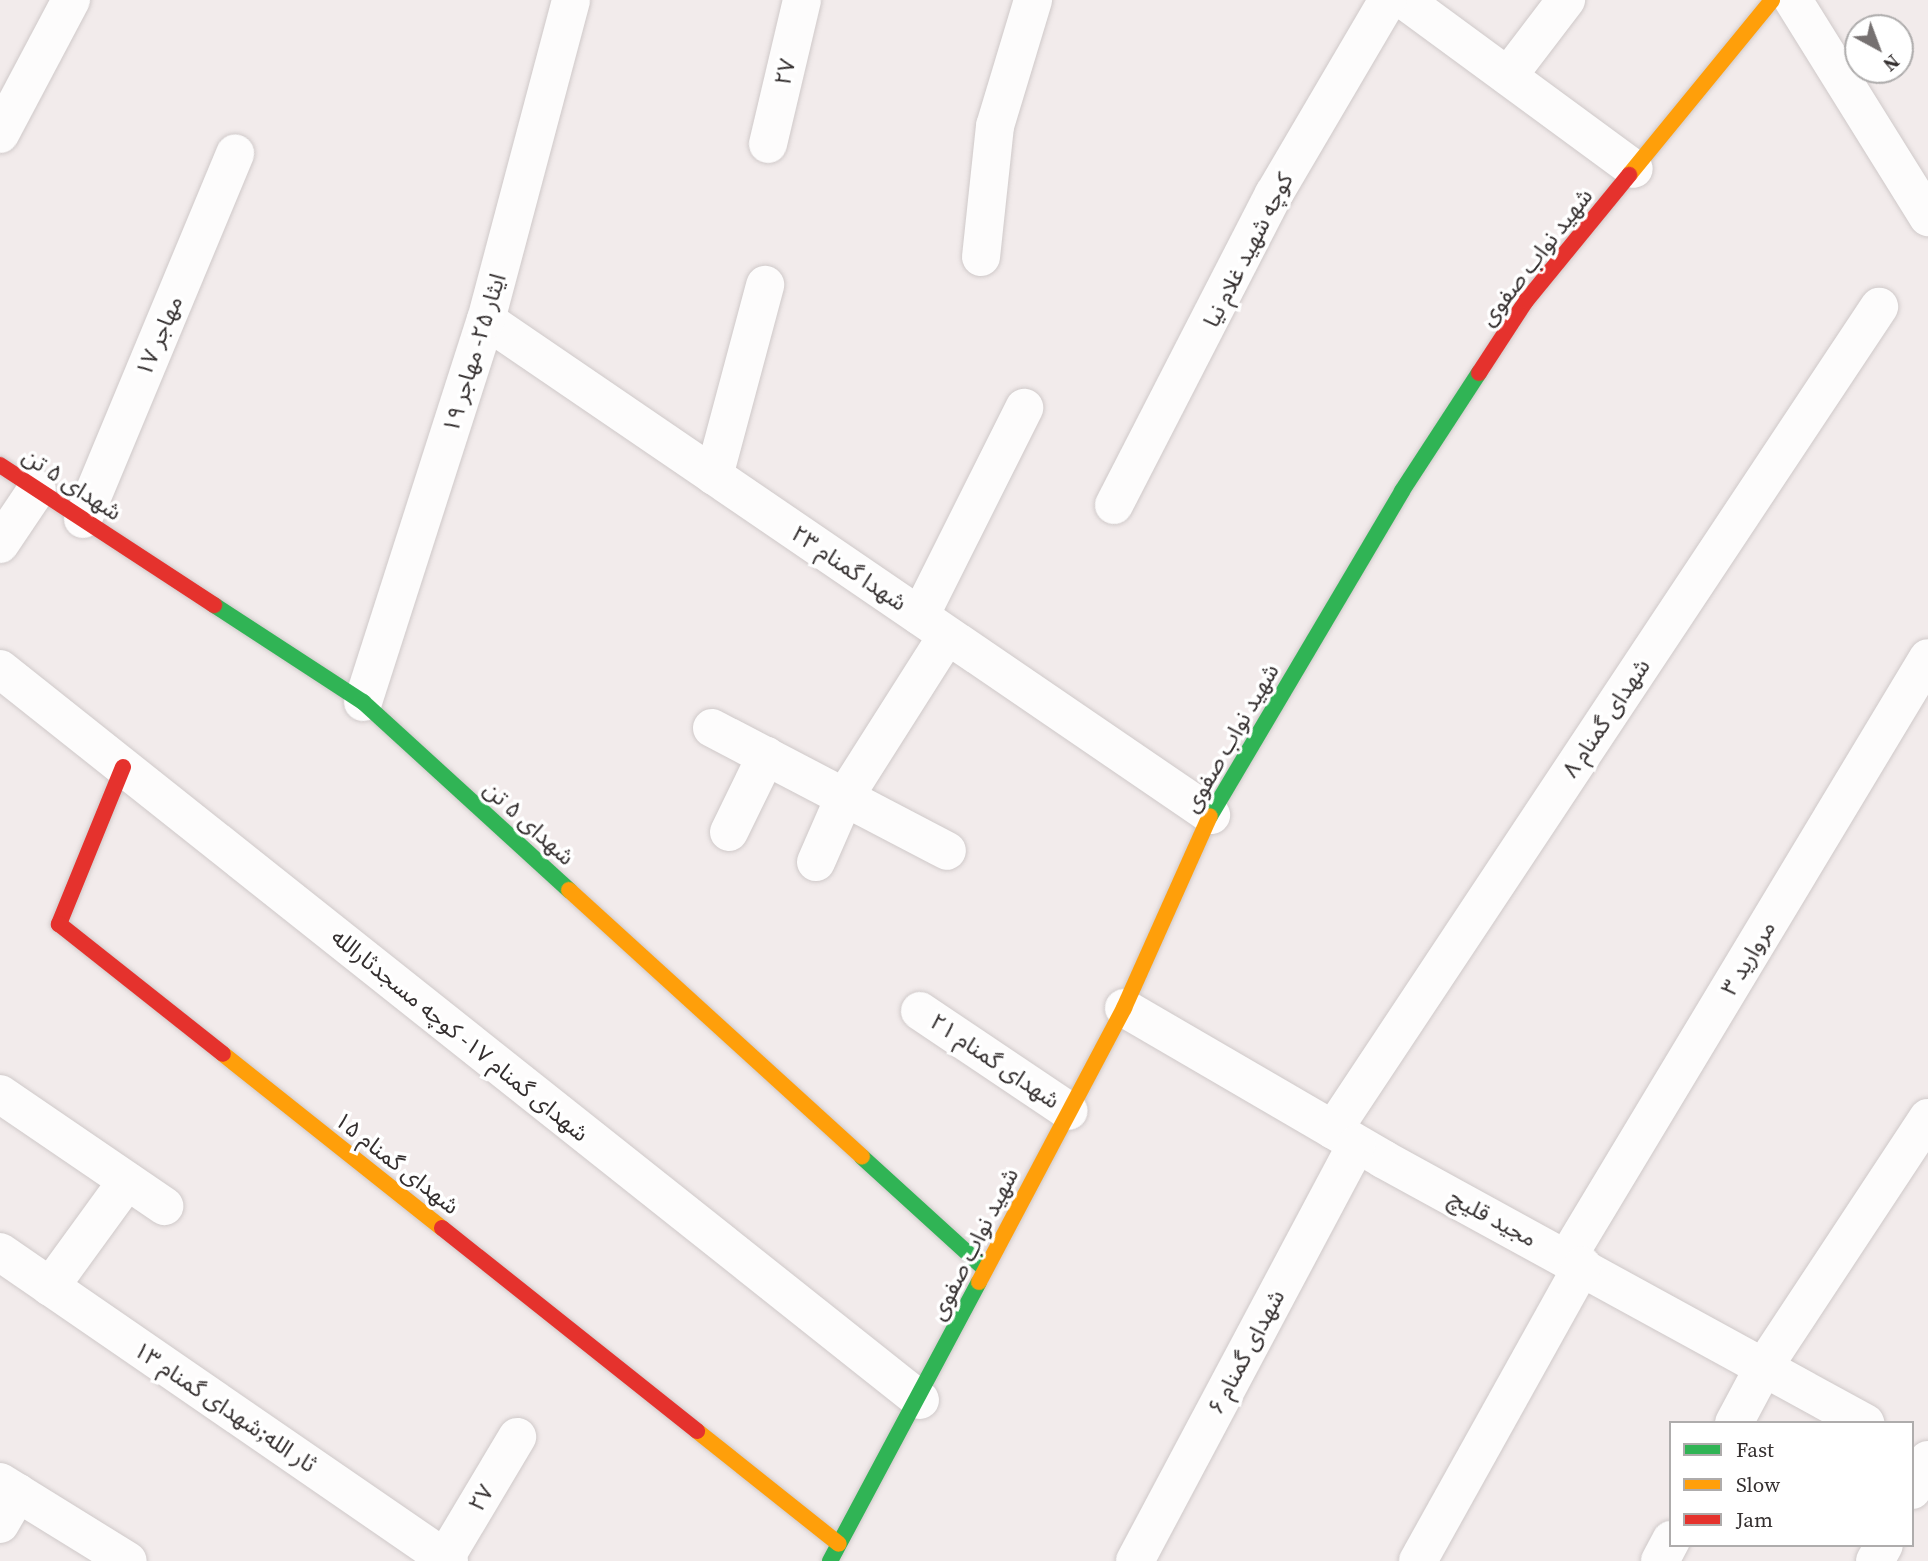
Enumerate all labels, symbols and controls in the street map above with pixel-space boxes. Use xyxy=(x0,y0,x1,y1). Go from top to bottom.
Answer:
north arrow xyxy=(1844,14,1914,84)
text: N xyxy=(1878,49,1905,78)
street label: ۲۷ xyxy=(769,56,801,88)
street label: کوچه شهید غلام نیا xyxy=(1197,168,1299,332)
street label: شهید نواب صفوی xyxy=(1474,183,1598,331)
street label: ایثار ۲۵- مهاجر ۱۹ xyxy=(437,270,511,436)
street label: مهاجر ۱۷ xyxy=(130,292,188,380)
street label: شهدای ۵ تن xyxy=(17,442,127,526)
street label: شهدا گمنام ۲۳ xyxy=(786,519,912,617)
street label: شهدای گمنام ۸ xyxy=(1556,653,1656,783)
street label: شهید نواب صفوی xyxy=(1177,659,1285,817)
street label: شهدای ۵ تن xyxy=(478,775,580,871)
street label: مروارید ۳ xyxy=(1715,916,1781,1000)
street label: شهدای گمنام ۱۷- كوچه مسجدثارالله xyxy=(326,923,594,1147)
street label: شهدای گمنام ۲۱ xyxy=(925,1008,1065,1114)
street label: شهدای گمنام ۱۵ xyxy=(329,1106,465,1220)
street label: شهید نواب صفوی xyxy=(924,1163,1024,1325)
street label: مجید قلیچ xyxy=(1444,1183,1542,1253)
street label: شهدای گمنام ۶ xyxy=(1202,1285,1290,1419)
street label: ثار الله;شهدای گمنام ۱۳ xyxy=(128,1336,322,1478)
legend xyxy=(1669,1421,1914,1547)
text: Fast xyxy=(1736,1435,1774,1464)
text: Slow xyxy=(1736,1470,1780,1499)
street label: ۲۷ xyxy=(462,1480,500,1516)
text: Jam xyxy=(1736,1505,1773,1534)

